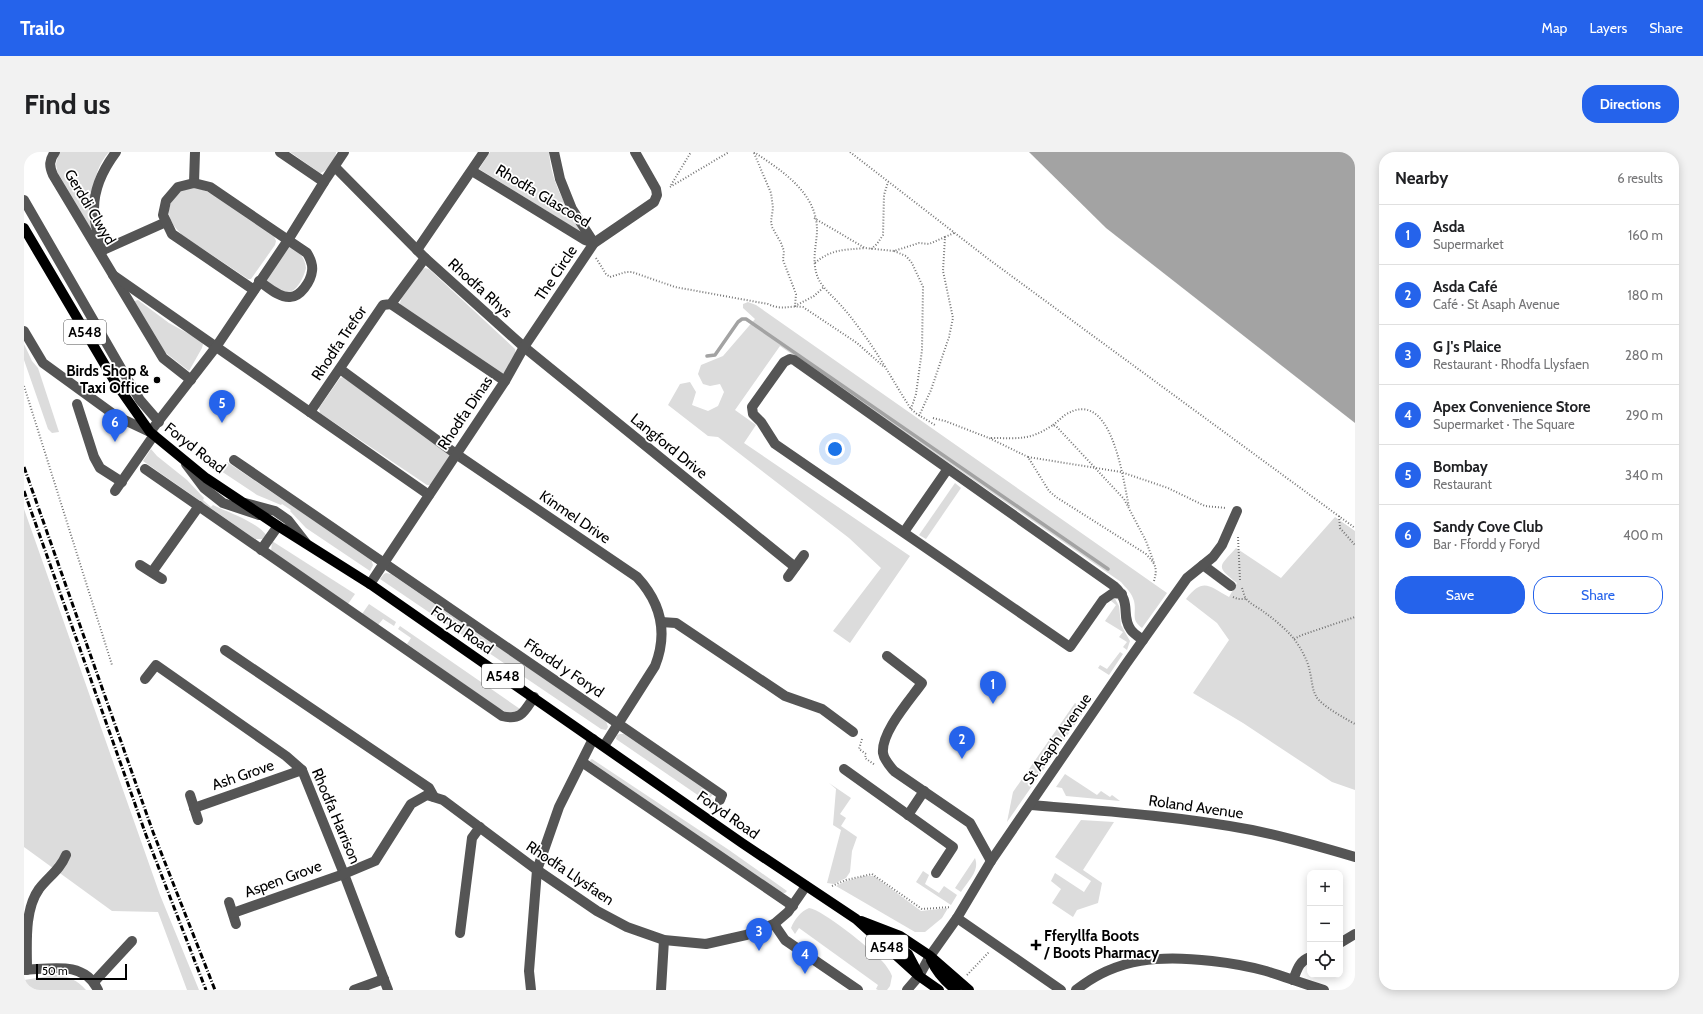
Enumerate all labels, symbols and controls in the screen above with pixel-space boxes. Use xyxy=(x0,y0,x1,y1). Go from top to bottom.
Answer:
text: Trailo xyxy=(20,17,65,40)
text: Map xyxy=(1542,19,1567,37)
text: Layers xyxy=(1589,19,1627,37)
text: Share xyxy=(1649,19,1683,37)
button: Directions xyxy=(1582,85,1679,123)
text: Find us xyxy=(24,87,110,121)
street label: Rhodfa Glascoed xyxy=(492,161,594,231)
street label: Gerddi Clwyd xyxy=(60,166,120,248)
text: Nearby xyxy=(1395,168,1448,188)
text: 6 results xyxy=(1617,170,1663,186)
text: Asda xyxy=(1433,218,1465,236)
text: 1 xyxy=(1406,227,1410,243)
text: 160 m xyxy=(1628,227,1663,243)
text: Supermarket xyxy=(1433,236,1504,252)
street label: The Circle xyxy=(531,242,581,304)
street label: Rhodfa Rhys xyxy=(444,255,516,321)
text: Asda Café xyxy=(1433,278,1497,296)
text: 2 xyxy=(1405,287,1411,303)
text: 180 m xyxy=(1627,287,1663,303)
text: Café · St Asaph Avenue xyxy=(1433,296,1560,312)
street label: Rhodfa Trefor xyxy=(308,302,371,384)
road number: A548 xyxy=(64,320,106,344)
text: G J's Plaice xyxy=(1433,338,1501,356)
text: 3 xyxy=(1404,347,1412,363)
text: 280 m xyxy=(1625,347,1663,363)
text: Restaurant · Rhodfa Llysfaen xyxy=(1433,356,1589,372)
place label: Birds Shop & Taxi Office xyxy=(66,362,150,397)
street label: Rhodfa Dinas xyxy=(434,373,496,453)
marker: Birds Shop & Taxi Office xyxy=(152,375,162,385)
pin: 5 xyxy=(209,390,235,423)
text: Apex Convenience Store xyxy=(1433,398,1591,416)
text: 4 xyxy=(1404,407,1412,423)
text: 290 m xyxy=(1625,407,1663,423)
pin: 6 xyxy=(102,409,128,442)
street label: Langford Drive xyxy=(627,410,711,483)
text: Supermarket · The Square xyxy=(1433,416,1575,432)
street label: Foryd Road xyxy=(161,419,229,477)
your location xyxy=(825,439,845,459)
text: Bombay xyxy=(1433,458,1488,476)
text: 5 xyxy=(1405,467,1411,483)
text: 340 m xyxy=(1625,467,1663,483)
text: Restaurant xyxy=(1433,476,1492,492)
street label: Kinmel Drive xyxy=(536,487,614,548)
text: Sandy Cove Club xyxy=(1433,518,1543,536)
text: 6 xyxy=(1404,527,1412,543)
text: 400 m xyxy=(1623,527,1663,543)
text: Bar · Ffordd y Foryd xyxy=(1433,536,1540,552)
button: Save xyxy=(1395,576,1525,614)
button: Share xyxy=(1533,576,1663,614)
street label: Foryd Road xyxy=(427,602,497,658)
street label: Ffordd y Foryd xyxy=(521,635,607,701)
road number: A548 xyxy=(482,664,524,688)
pin: 1 xyxy=(980,671,1006,704)
street label: St Asaph Avenue xyxy=(1019,690,1095,788)
pin: 2 xyxy=(949,726,975,759)
street label: Ash Grove xyxy=(210,756,277,794)
street label: Rhodfa Harrison xyxy=(308,765,364,867)
street label: Foryd Road xyxy=(693,787,763,843)
street label: Roland Avenue xyxy=(1148,791,1245,823)
street label: Rhodfa Llysfaen xyxy=(523,837,617,909)
street label: Aspen Grove xyxy=(242,857,324,901)
map controls xyxy=(1307,870,1343,978)
button: + xyxy=(1307,870,1343,906)
button: − xyxy=(1307,906,1343,942)
pin: 3 xyxy=(746,918,772,951)
place label: Fferyllfa Boots / Boots Pharmacy xyxy=(1043,927,1160,962)
road number: A548 xyxy=(866,935,908,959)
marker: Fferyllfa Boots / Boots Pharmacy xyxy=(1031,940,1041,950)
pin: 4 xyxy=(792,941,818,974)
button: locate xyxy=(1307,942,1343,978)
scale bar xyxy=(36,962,127,981)
text: 50 m xyxy=(42,964,68,978)

